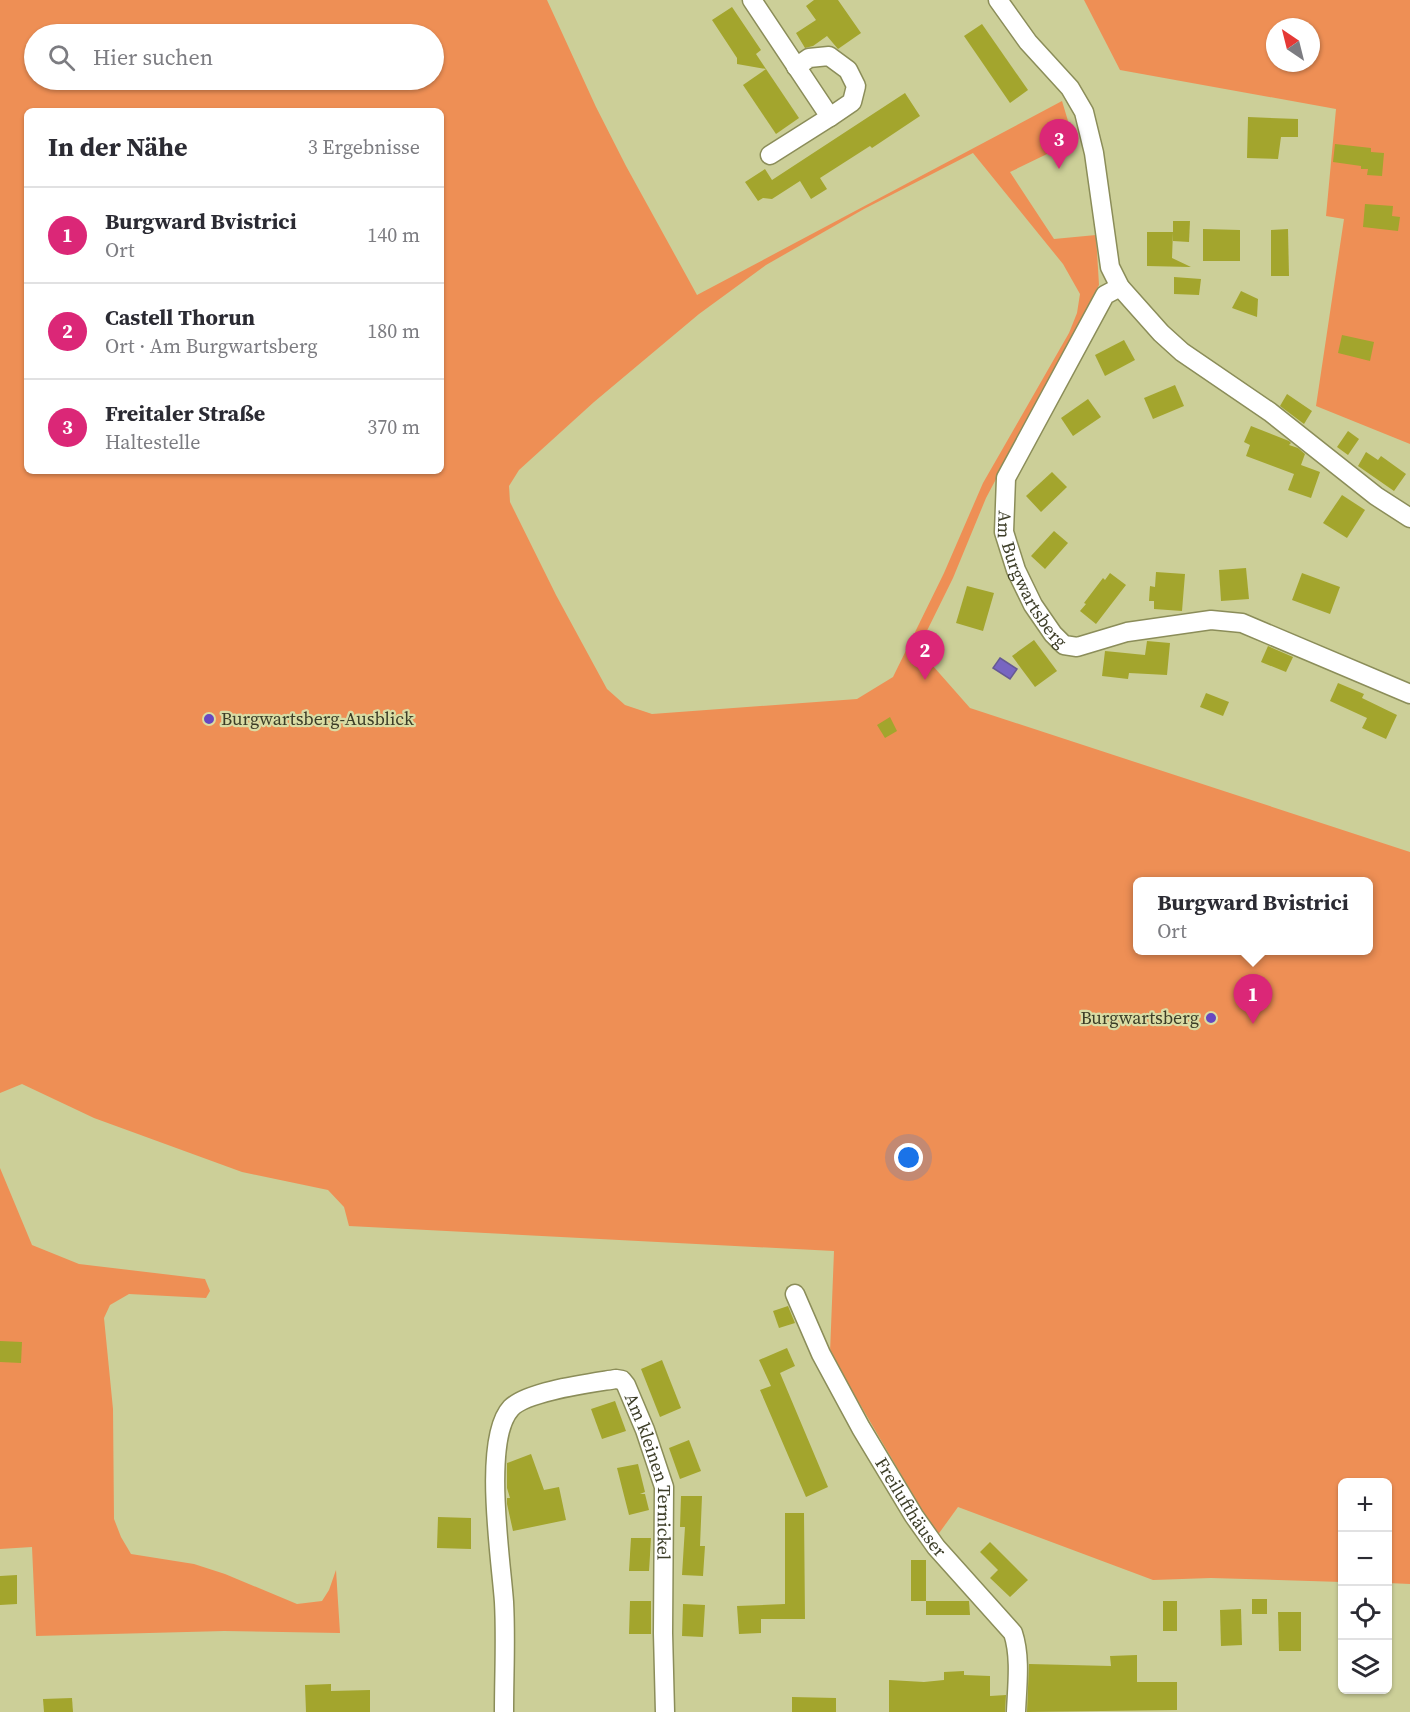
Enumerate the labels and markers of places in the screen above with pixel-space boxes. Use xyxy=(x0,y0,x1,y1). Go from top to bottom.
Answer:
pin: 3 xyxy=(1040,120,1078,169)
pin: 2 xyxy=(906,630,944,680)
place label: Burgwartsberg-Ausblick xyxy=(221,706,414,731)
marker: Burgwartsberg-Ausblick xyxy=(202,712,216,726)
pin: 1 xyxy=(1234,974,1272,1024)
place label: Burgwartsberg xyxy=(1080,1005,1199,1030)
marker: Burgwartsberg xyxy=(1204,1011,1218,1025)

